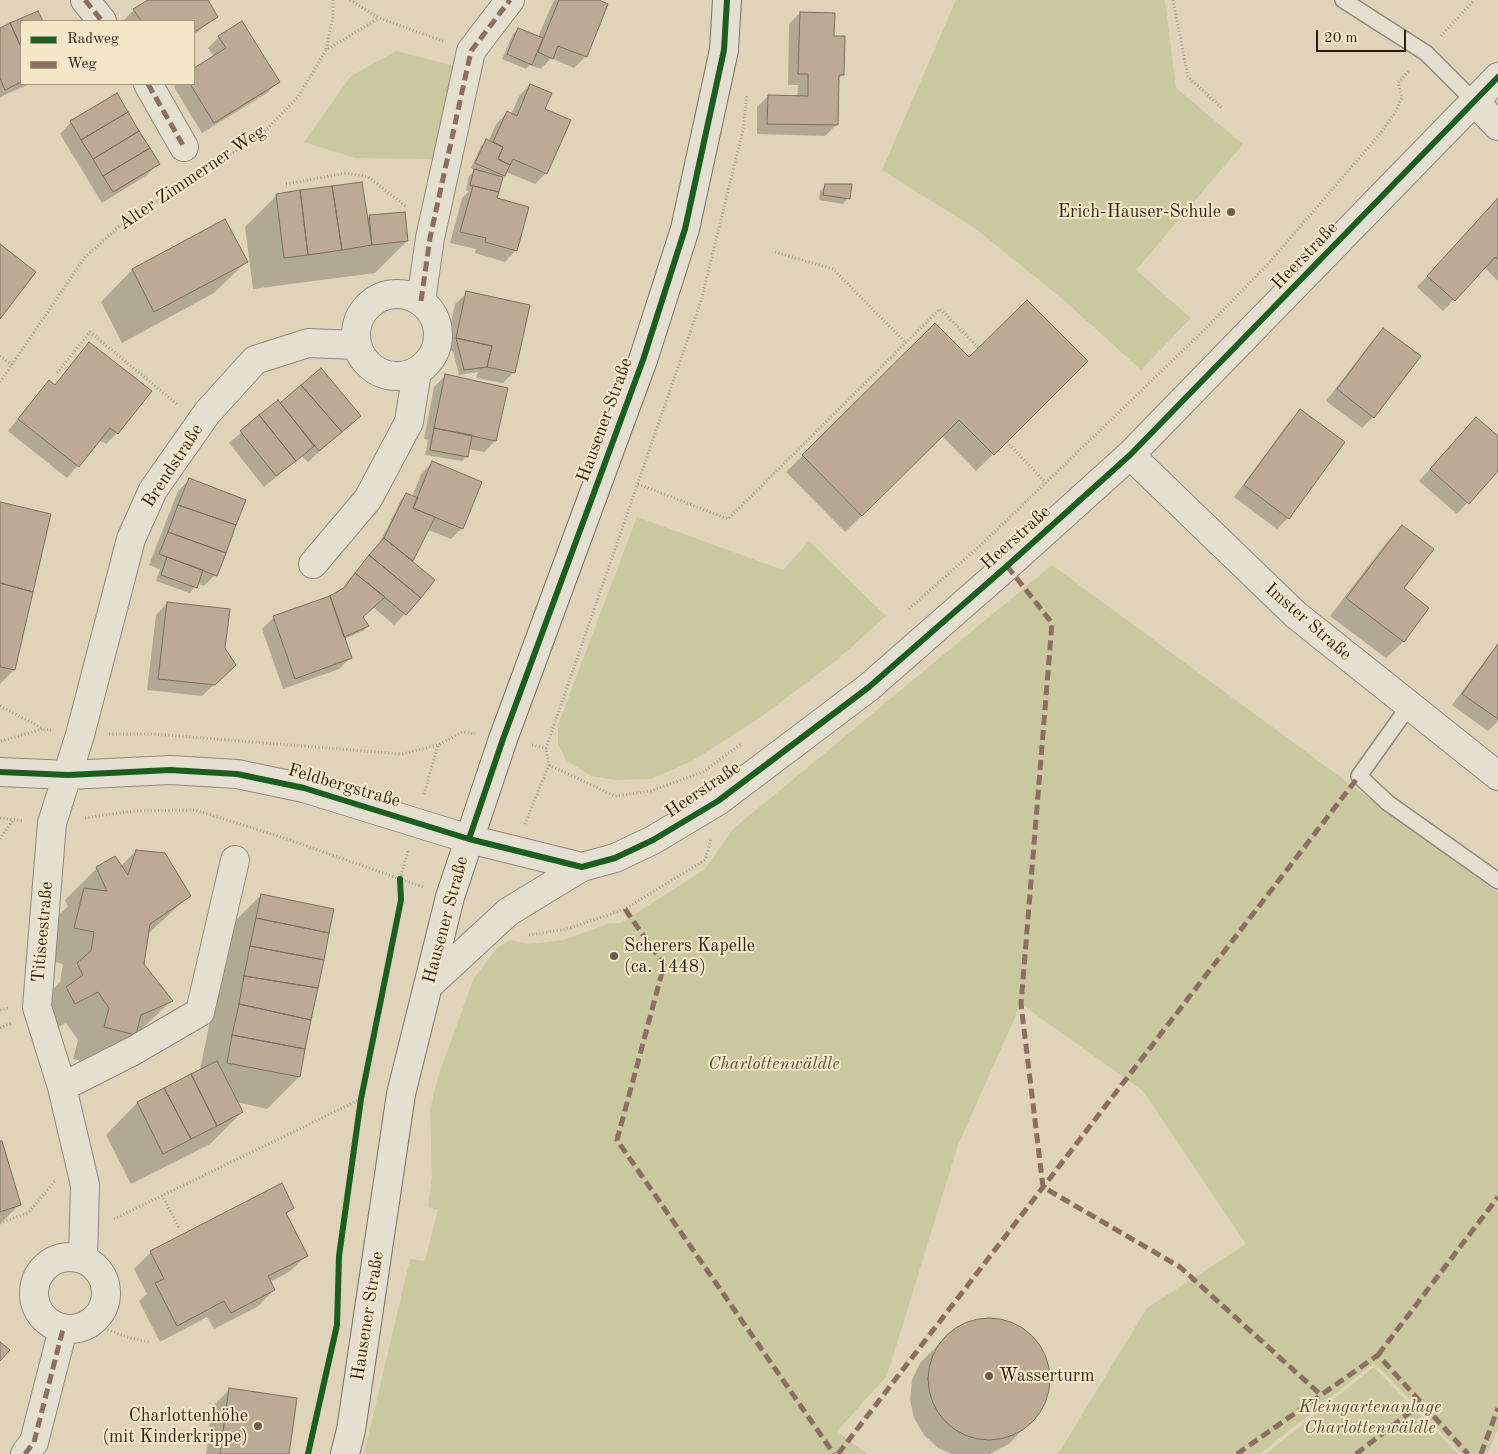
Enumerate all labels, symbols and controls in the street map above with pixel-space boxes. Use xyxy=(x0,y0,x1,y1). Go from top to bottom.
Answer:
legend xyxy=(20,20,195,85)
scale bar xyxy=(1318,20,1408,52)
text: 20 m xyxy=(1324,31,1358,46)
text: Radweg xyxy=(67,32,119,47)
text: Weg xyxy=(67,57,97,72)
street label: Alter Zimmerner Weg xyxy=(115,121,269,235)
place label: Erich-Hauser-Schule xyxy=(1058,201,1221,223)
marker: Erich-Hauser-Schule xyxy=(1225,206,1237,218)
street label: Heerstraße xyxy=(1267,217,1343,295)
street label: Hausener Straße xyxy=(573,355,637,485)
street label: Brendstraße xyxy=(138,420,208,512)
street label: Heerstraße xyxy=(977,501,1055,575)
street label: Imster Straße xyxy=(1260,579,1356,665)
street label: Heerstraße xyxy=(661,757,745,823)
street label: Feldbergstraße xyxy=(285,760,403,812)
street label: Hausener Straße xyxy=(419,854,473,986)
street label: Titiseestraße xyxy=(28,881,58,983)
place label: Scherers Kapelle (ca. 1448) xyxy=(624,935,755,978)
marker: Scherers Kapelle (ca. 1448) xyxy=(608,950,620,962)
park label: Charlottenwäldle xyxy=(708,1053,840,1075)
street label: Hausener Straße xyxy=(347,1250,389,1382)
place label: Wasserturm xyxy=(999,1365,1095,1387)
marker: Wasserturm xyxy=(983,1370,995,1382)
park label: Kleingartenanlage Charlottenwäldle xyxy=(1299,1396,1441,1438)
place label: Charlottenhöhe (mit Kinderkrippe) xyxy=(102,1405,248,1448)
marker: Charlottenhöhe (mit Kinderkrippe) xyxy=(252,1420,264,1432)

